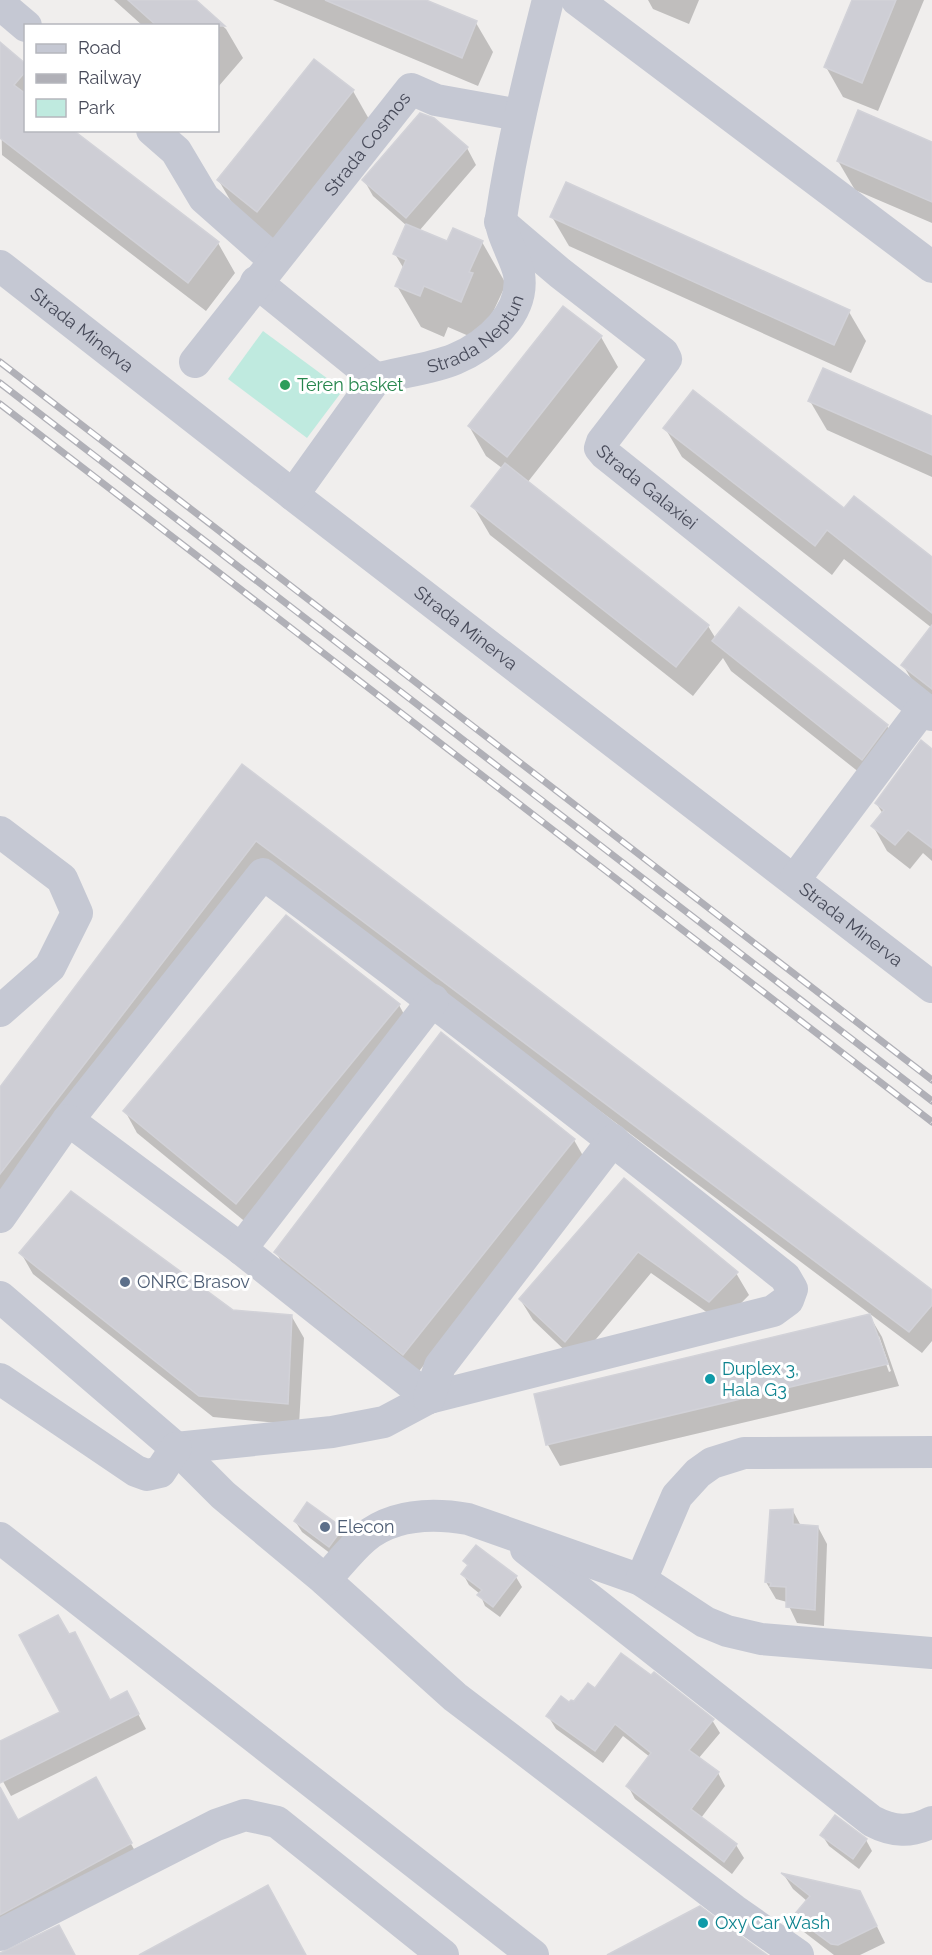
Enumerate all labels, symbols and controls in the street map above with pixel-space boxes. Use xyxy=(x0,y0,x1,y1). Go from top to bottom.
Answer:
legend xyxy=(24,24,219,132)
text: Road xyxy=(78,37,121,58)
text: Railway xyxy=(78,67,142,88)
street label: Strada Cosmos xyxy=(320,87,415,200)
text: Park xyxy=(78,97,115,118)
street label: Strada Minerva xyxy=(27,283,138,376)
street label: Strada Neptun xyxy=(425,292,528,377)
place label: Teren basket xyxy=(297,374,403,395)
marker: Teren basket xyxy=(278,378,292,392)
street label: Strada Galaxiei xyxy=(592,440,702,534)
street label: Strada Minerva xyxy=(410,581,522,674)
street label: Strada Minerva xyxy=(795,878,907,971)
place label: ONRC Brasov xyxy=(137,1271,250,1292)
marker: ONRC Brasov xyxy=(118,1275,132,1289)
place label: Duplex 3, Hala G3 xyxy=(722,1358,799,1400)
marker: Duplex 3, Hala G3 xyxy=(703,1372,717,1386)
place label: Elecon xyxy=(337,1516,394,1537)
marker: Elecon xyxy=(318,1520,332,1534)
place label: Oxy Car Wash xyxy=(715,1912,830,1933)
marker: Oxy Car Wash xyxy=(696,1916,710,1930)

